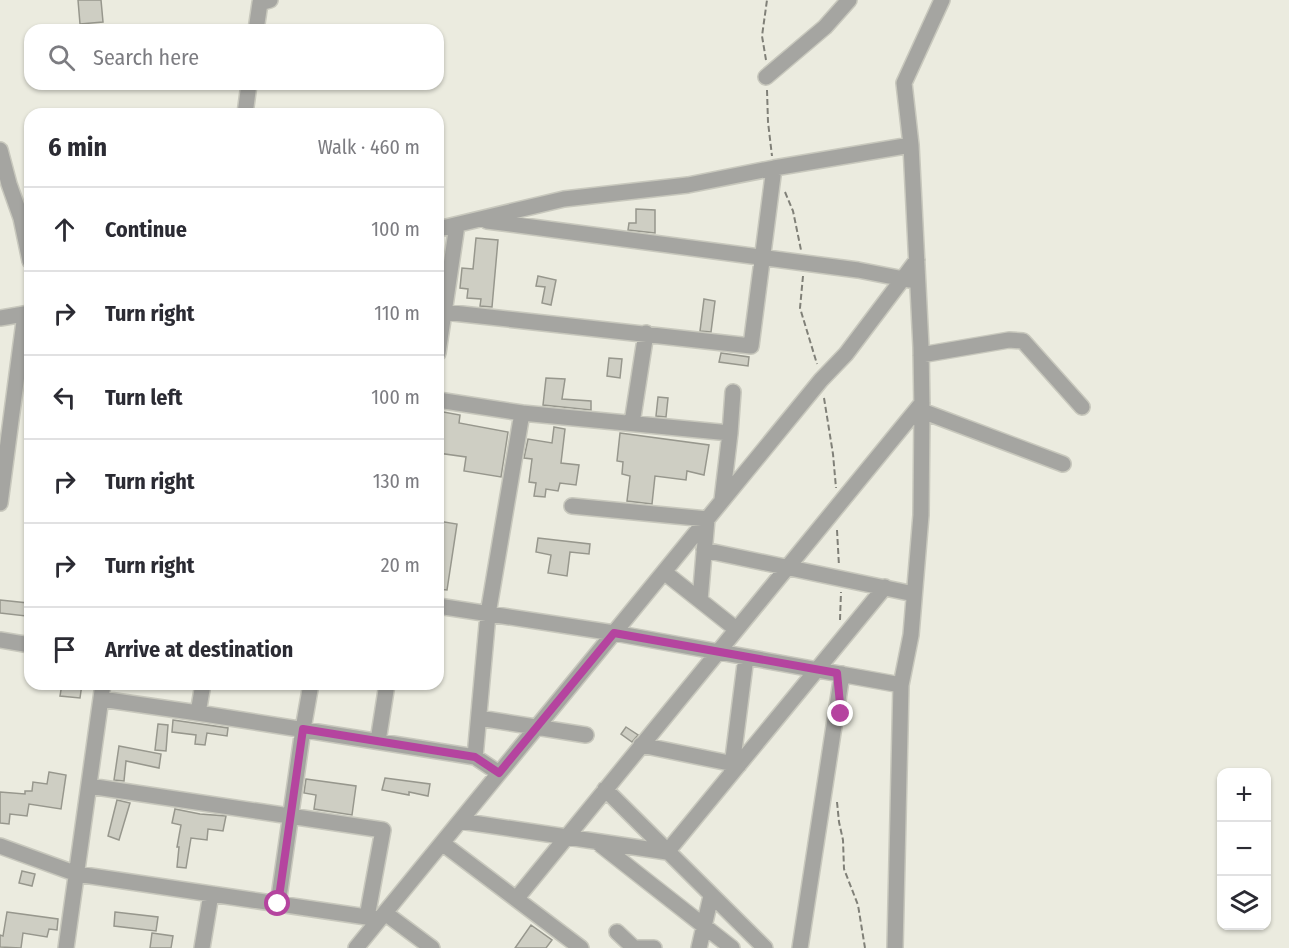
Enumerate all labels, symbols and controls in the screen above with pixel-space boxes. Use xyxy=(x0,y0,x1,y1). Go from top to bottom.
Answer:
search box xyxy=(24,24,444,90)
icon: search xyxy=(45,41,78,74)
text: Search here xyxy=(93,44,199,71)
text: 6 min xyxy=(48,132,107,163)
text: Walk · 460 m xyxy=(318,135,420,159)
icon: ahead xyxy=(48,213,81,246)
text: Continue xyxy=(105,216,187,243)
text: 100 m xyxy=(371,217,420,241)
icon: right xyxy=(48,297,81,330)
text: Turn right xyxy=(105,300,194,327)
text: 110 m xyxy=(374,301,420,325)
icon: left xyxy=(48,381,81,414)
text: Turn left xyxy=(105,384,183,411)
text: 100 m xyxy=(371,385,420,409)
icon: right xyxy=(48,465,81,498)
text: Turn right xyxy=(105,468,194,495)
text: 130 m xyxy=(373,469,420,493)
icon: right xyxy=(48,549,81,582)
text: Turn right xyxy=(105,552,194,579)
text: 20 m xyxy=(381,553,420,577)
icon: arrive xyxy=(48,633,81,666)
text: Arrive at destination xyxy=(105,636,293,663)
route end xyxy=(827,700,853,726)
map controls xyxy=(1217,768,1271,930)
button: + xyxy=(1217,768,1271,822)
button: − xyxy=(1217,822,1271,876)
button: layers xyxy=(1217,876,1271,930)
route start xyxy=(264,890,290,916)

